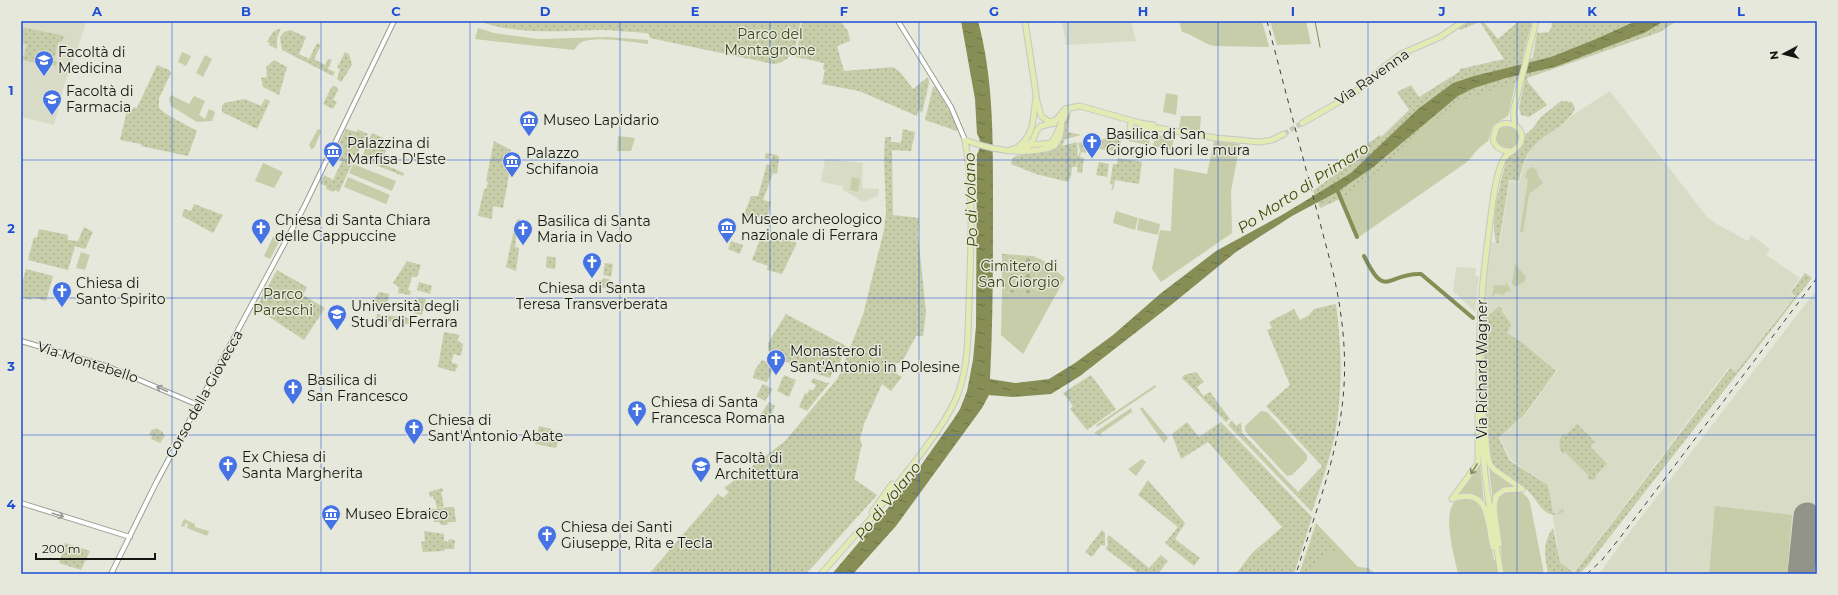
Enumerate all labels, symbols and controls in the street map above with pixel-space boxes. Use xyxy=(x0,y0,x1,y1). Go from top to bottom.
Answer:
text: A xyxy=(91,3,103,19)
text: B xyxy=(241,3,251,19)
text: C xyxy=(391,3,401,19)
text: D xyxy=(540,3,551,19)
text: E xyxy=(691,3,700,19)
text: F xyxy=(840,3,848,19)
text: G xyxy=(989,3,999,19)
text: H xyxy=(1138,3,1148,19)
text: I xyxy=(1291,3,1295,19)
text: J xyxy=(1437,3,1446,19)
text: K xyxy=(1587,3,1597,19)
text: L xyxy=(1737,3,1745,19)
park label: Parco del Montagnone xyxy=(724,25,816,59)
north arrow xyxy=(1764,34,1804,74)
place label: Facoltà di Medicina xyxy=(58,43,126,77)
street label: Via Ravenna xyxy=(1331,45,1413,109)
school or university icon: Facoltà di Medicina xyxy=(33,49,55,77)
text: N xyxy=(1767,50,1782,60)
text: 1 xyxy=(8,82,14,98)
place label: Facoltà di Farmacia xyxy=(66,82,134,116)
school or university icon: Facoltà di Farmacia xyxy=(41,88,63,116)
museum icon: Museo Lapidario xyxy=(518,109,540,137)
place label: Museo Lapidario xyxy=(543,111,659,129)
place label: Basilica di San Giorgio fuori le mura xyxy=(1106,125,1250,159)
church icon: Basilica di San Giorgio fuori le mura xyxy=(1081,131,1103,159)
place label: Palazzina di Marfisa D'Este xyxy=(347,134,446,168)
water label: Po Morto di Primaro xyxy=(1233,138,1372,237)
museum icon: Palazzina di Marfisa D'Este xyxy=(322,140,344,168)
place label: Palazzo Schifanoia xyxy=(526,144,599,178)
museum icon: Palazzo Schifanoia xyxy=(501,150,523,178)
water label: Po di Volano xyxy=(959,152,982,248)
place label: Museo archeologico nazionale di Ferrara xyxy=(741,210,882,244)
place label: Chiesa di Santa Chiara delle Cappuccine xyxy=(275,211,431,245)
place label: Basilica di Santa Maria in Vado xyxy=(537,212,651,246)
museum icon: Museo archeologico nazionale di Ferrara xyxy=(716,216,738,244)
church icon: Chiesa di Santa Chiara delle Cappuccine xyxy=(250,217,272,245)
church icon: Basilica di Santa Maria in Vado xyxy=(512,218,534,246)
text: 2 xyxy=(7,220,15,236)
church icon: Chiesa di Santa Teresa Transverberata xyxy=(581,251,603,279)
park label: Cimitero di San Giorgio xyxy=(979,257,1060,291)
place label: Chiesa di Santo Spirito xyxy=(76,274,166,308)
place label: Chiesa di Santa Teresa Transverberata xyxy=(516,279,668,313)
church icon: Chiesa di Santo Spirito xyxy=(51,280,73,308)
park label: Parco Pareschi xyxy=(253,285,313,319)
place label: Università degli Studi di Ferrara xyxy=(351,297,460,331)
street label: Via Richard Wagner xyxy=(1473,299,1491,439)
school or university icon: Università degli Studi di Ferrara xyxy=(326,303,348,331)
street label: Corso della Giovecca xyxy=(161,327,247,461)
street label: Via Montebello xyxy=(35,337,141,387)
place label: Monastero di Sant'Antonio in Polesine xyxy=(790,342,960,376)
church icon: Monastero di Sant'Antonio in Polesine xyxy=(765,348,787,376)
text: 3 xyxy=(6,358,15,374)
place label: Basilica di San Francesco xyxy=(307,371,408,405)
church icon: Basilica di San Francesco xyxy=(282,377,304,405)
one-way arrow xyxy=(157,385,169,392)
place label: Chiesa di Santa Francesca Romana xyxy=(651,393,785,427)
church icon: Chiesa di Santa Francesca Romana xyxy=(626,399,648,427)
place label: Chiesa di Sant'Antonio Abate xyxy=(428,411,563,445)
church icon: Chiesa di Sant'Antonio Abate xyxy=(403,417,425,445)
place label: Ex Chiesa di Santa Margherita xyxy=(242,448,363,482)
place label: Facoltà di Architettura xyxy=(715,449,799,483)
church icon: Ex Chiesa di Santa Margherita xyxy=(217,454,239,482)
school or university icon: Facoltà di Architettura xyxy=(690,455,712,483)
water label: Po di Volano xyxy=(850,458,925,544)
one-way arrow xyxy=(1470,463,1478,474)
text: 4 xyxy=(7,496,16,512)
museum icon: Museo Ebraico xyxy=(320,503,342,531)
place label: Museo Ebraico xyxy=(345,505,448,523)
one-way arrow xyxy=(52,512,65,519)
place label: Chiesa dei Santi Giuseppe, Rita e Tecla xyxy=(561,518,713,552)
church icon: Chiesa dei Santi Giuseppe, Rita e Tecla xyxy=(536,524,558,552)
scale bar xyxy=(36,535,155,561)
text: 200 m xyxy=(42,541,81,556)

